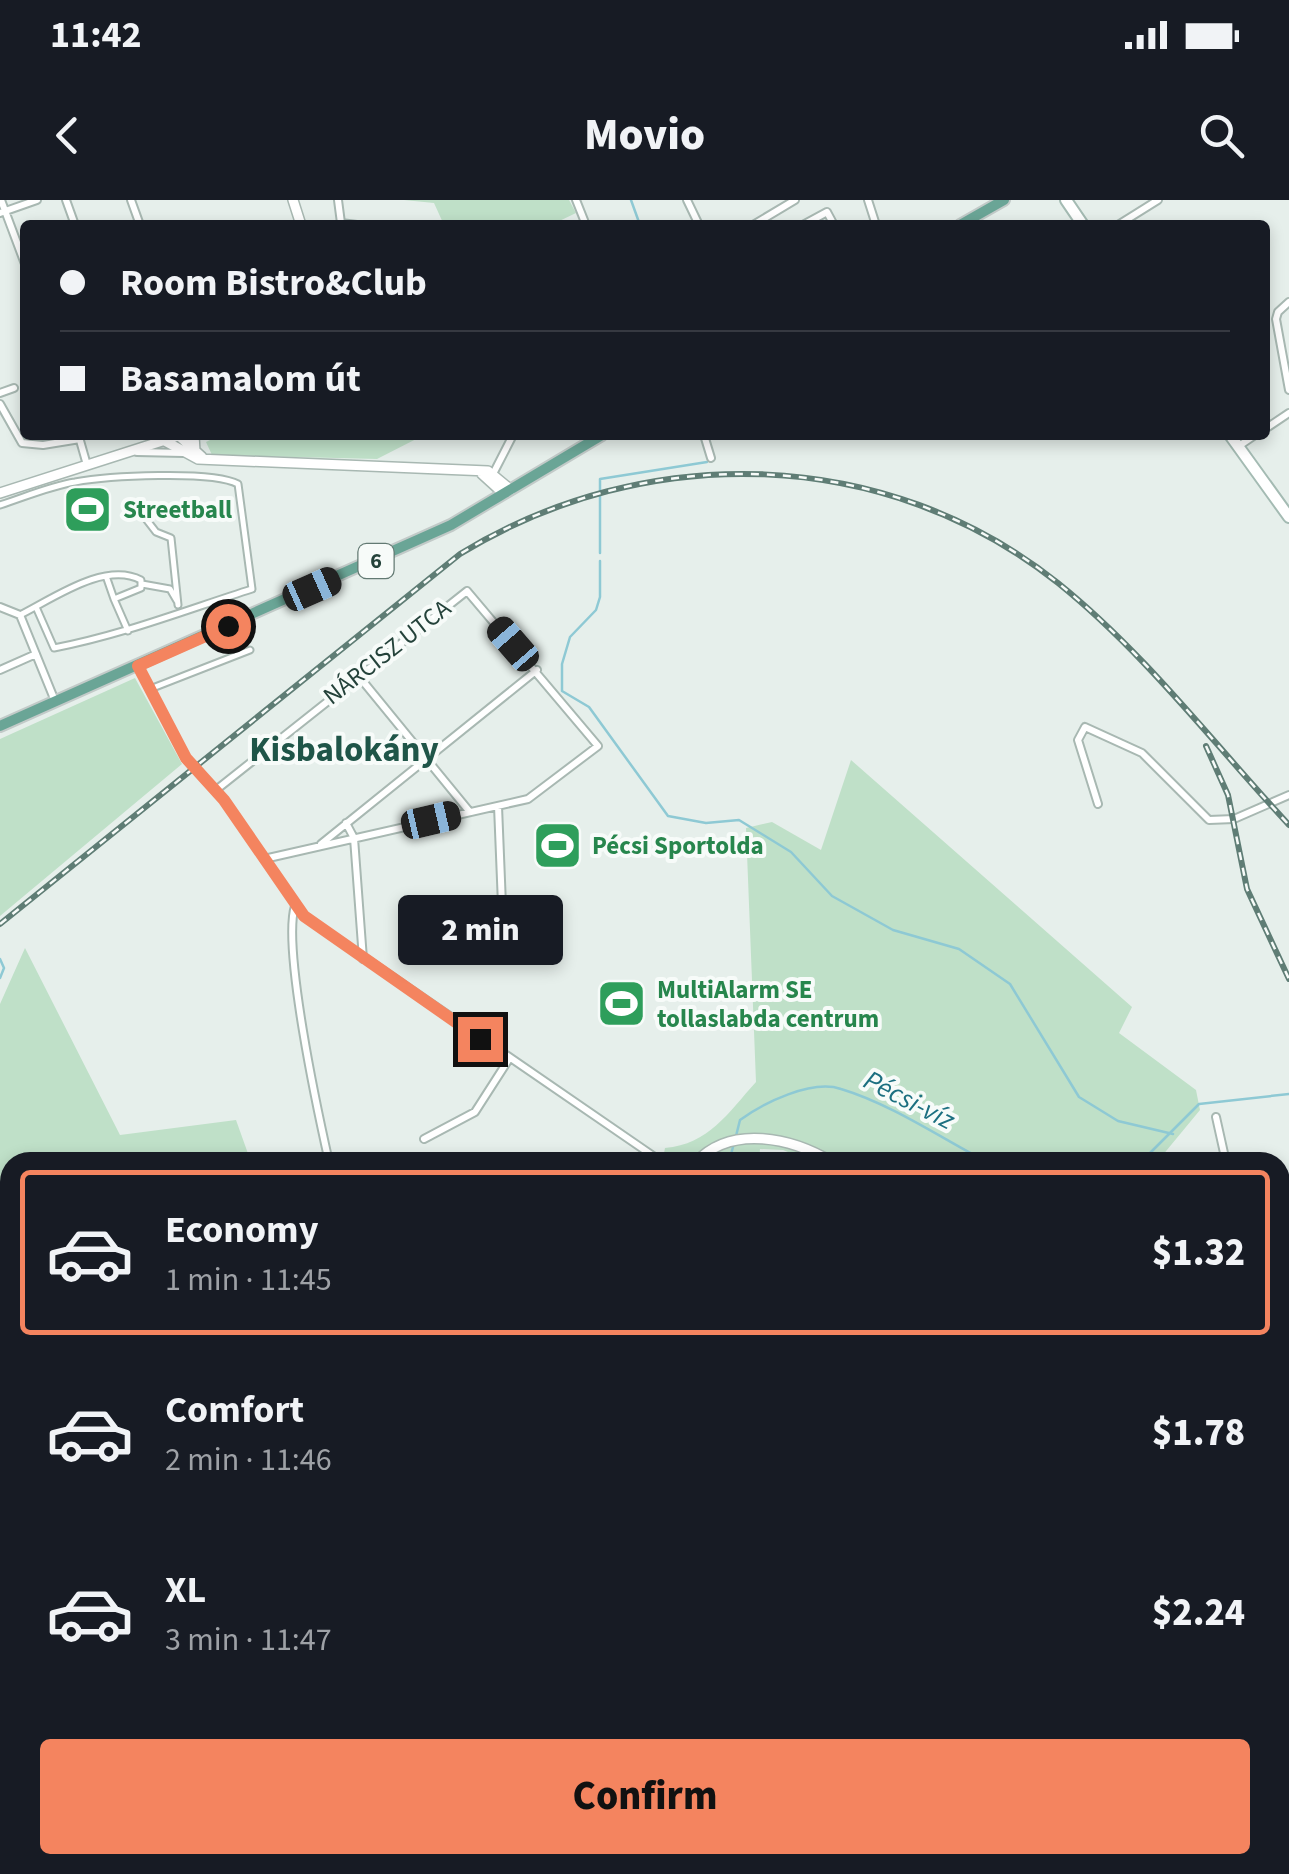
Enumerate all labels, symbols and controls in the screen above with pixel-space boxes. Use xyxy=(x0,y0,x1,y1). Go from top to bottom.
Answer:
text: 11:42 xyxy=(50,8,142,62)
text: Movio xyxy=(584,103,705,167)
icon: back xyxy=(40,108,95,163)
icon: search xyxy=(1194,108,1249,163)
text: Room Bistro&Club xyxy=(120,256,427,310)
text: Basamalom út xyxy=(120,352,361,406)
sports icon: Streetball xyxy=(62,484,114,536)
place label: Streetball xyxy=(123,492,232,528)
road number: 6 xyxy=(358,544,394,578)
car xyxy=(278,563,346,615)
street label: NÁRCISZ UTCA xyxy=(315,590,459,713)
route start xyxy=(206,604,251,649)
car xyxy=(482,612,544,676)
district label: Kisbalokány xyxy=(249,725,439,775)
car xyxy=(398,799,464,841)
sports icon: Pécsi Sportolda xyxy=(531,820,583,872)
place label: Pécsi Sportolda xyxy=(592,828,764,864)
callout: 2 min xyxy=(398,894,562,964)
text: 2 min xyxy=(441,907,520,953)
place label: MultiAlarm SE tollaslabda centrum xyxy=(657,972,879,1037)
sports icon: MultiAlarm SE tollaslabda centrum xyxy=(596,978,648,1030)
route end xyxy=(458,1017,503,1062)
water label: Pécsi-víz xyxy=(857,1060,963,1141)
text: Economy xyxy=(165,1203,318,1257)
icon: car xyxy=(45,1208,135,1298)
text: $1.32 xyxy=(1152,1226,1245,1280)
text: 1 min · 11:45 xyxy=(165,1257,332,1303)
text: Comfort xyxy=(165,1383,304,1437)
icon: car xyxy=(45,1388,135,1478)
text: $1.78 xyxy=(1152,1406,1245,1460)
text: 2 min · 11:46 xyxy=(165,1437,332,1483)
text: XL xyxy=(165,1563,206,1617)
icon: car xyxy=(45,1568,135,1658)
text: $2.24 xyxy=(1152,1586,1245,1640)
text: 3 min · 11:47 xyxy=(165,1617,332,1663)
button: Confirm xyxy=(40,1739,1250,1854)

